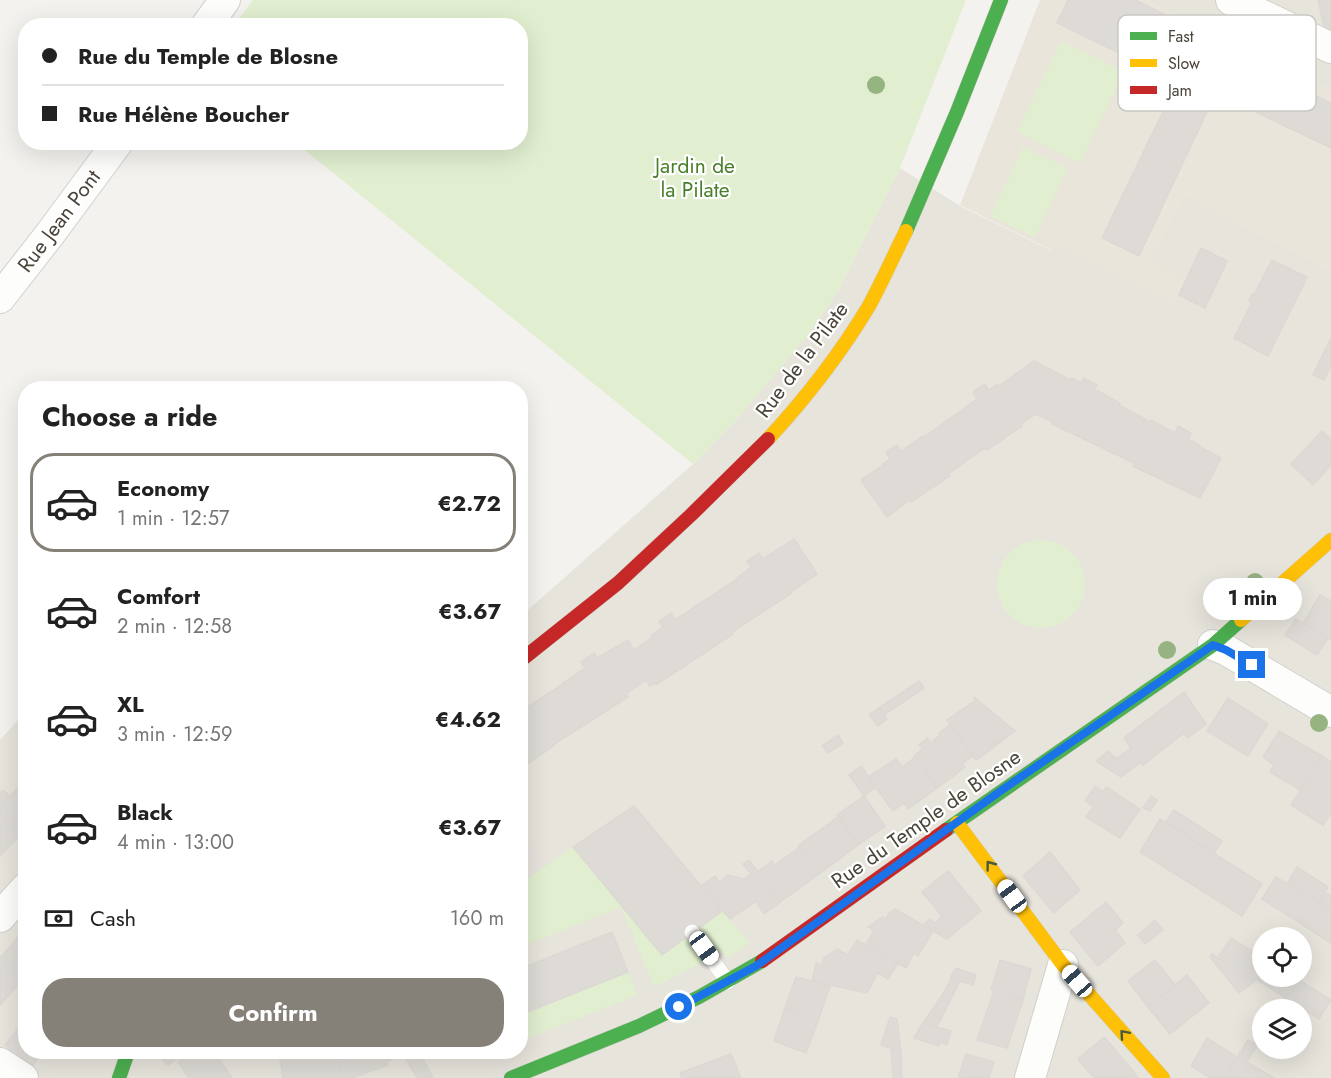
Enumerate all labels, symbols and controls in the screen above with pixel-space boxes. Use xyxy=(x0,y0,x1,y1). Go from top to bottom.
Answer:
legend xyxy=(1118,15,1316,111)
text: Fast xyxy=(1168,25,1194,48)
text: Rue du Temple de Blosne xyxy=(78,40,338,72)
text: Slow xyxy=(1168,52,1200,75)
text: Jam xyxy=(1166,79,1192,102)
text: Rue Hélène Boucher xyxy=(78,98,290,130)
park label: Jardin de la Pilate xyxy=(652,151,735,205)
street label: Rue Jean Pont xyxy=(10,163,108,279)
street label: Rue de la Pilate xyxy=(748,296,856,424)
text: Choose a ride xyxy=(42,397,217,436)
text: Economy xyxy=(117,472,209,504)
icon: car xyxy=(45,476,99,530)
text: €2.72 xyxy=(437,487,501,519)
text: 1 min · 12:57 xyxy=(117,504,229,533)
callout: 1 min xyxy=(1202,578,1302,620)
text: Comfort xyxy=(117,580,200,612)
icon: car xyxy=(45,584,99,638)
text: 1 min xyxy=(1228,584,1277,613)
text: €3.67 xyxy=(438,595,501,627)
text: 2 min · 12:58 xyxy=(117,612,232,641)
route end xyxy=(1238,651,1265,678)
text: XL xyxy=(117,688,144,720)
icon: car xyxy=(45,692,99,746)
text: €4.62 xyxy=(435,703,501,735)
text: 3 min · 12:59 xyxy=(117,720,232,749)
street label: Rue du Temple de Blosne xyxy=(825,742,1027,896)
text: Black xyxy=(117,796,173,828)
icon: car xyxy=(45,800,99,854)
text: €3.67 xyxy=(438,811,501,843)
text: 4 min · 13:00 xyxy=(117,828,234,857)
one-way arrow xyxy=(986,861,997,872)
car xyxy=(994,876,1030,916)
icon: cash xyxy=(42,902,75,935)
text: Cash xyxy=(90,902,136,934)
text: 160 m xyxy=(450,904,504,933)
map controls xyxy=(1252,927,1312,1059)
button: locate xyxy=(1252,927,1312,987)
car xyxy=(686,928,722,968)
car xyxy=(1058,962,1096,1000)
button: Confirm xyxy=(42,978,504,1047)
route start xyxy=(665,993,692,1020)
button: layers xyxy=(1252,999,1312,1059)
one-way arrow xyxy=(1120,1030,1131,1041)

